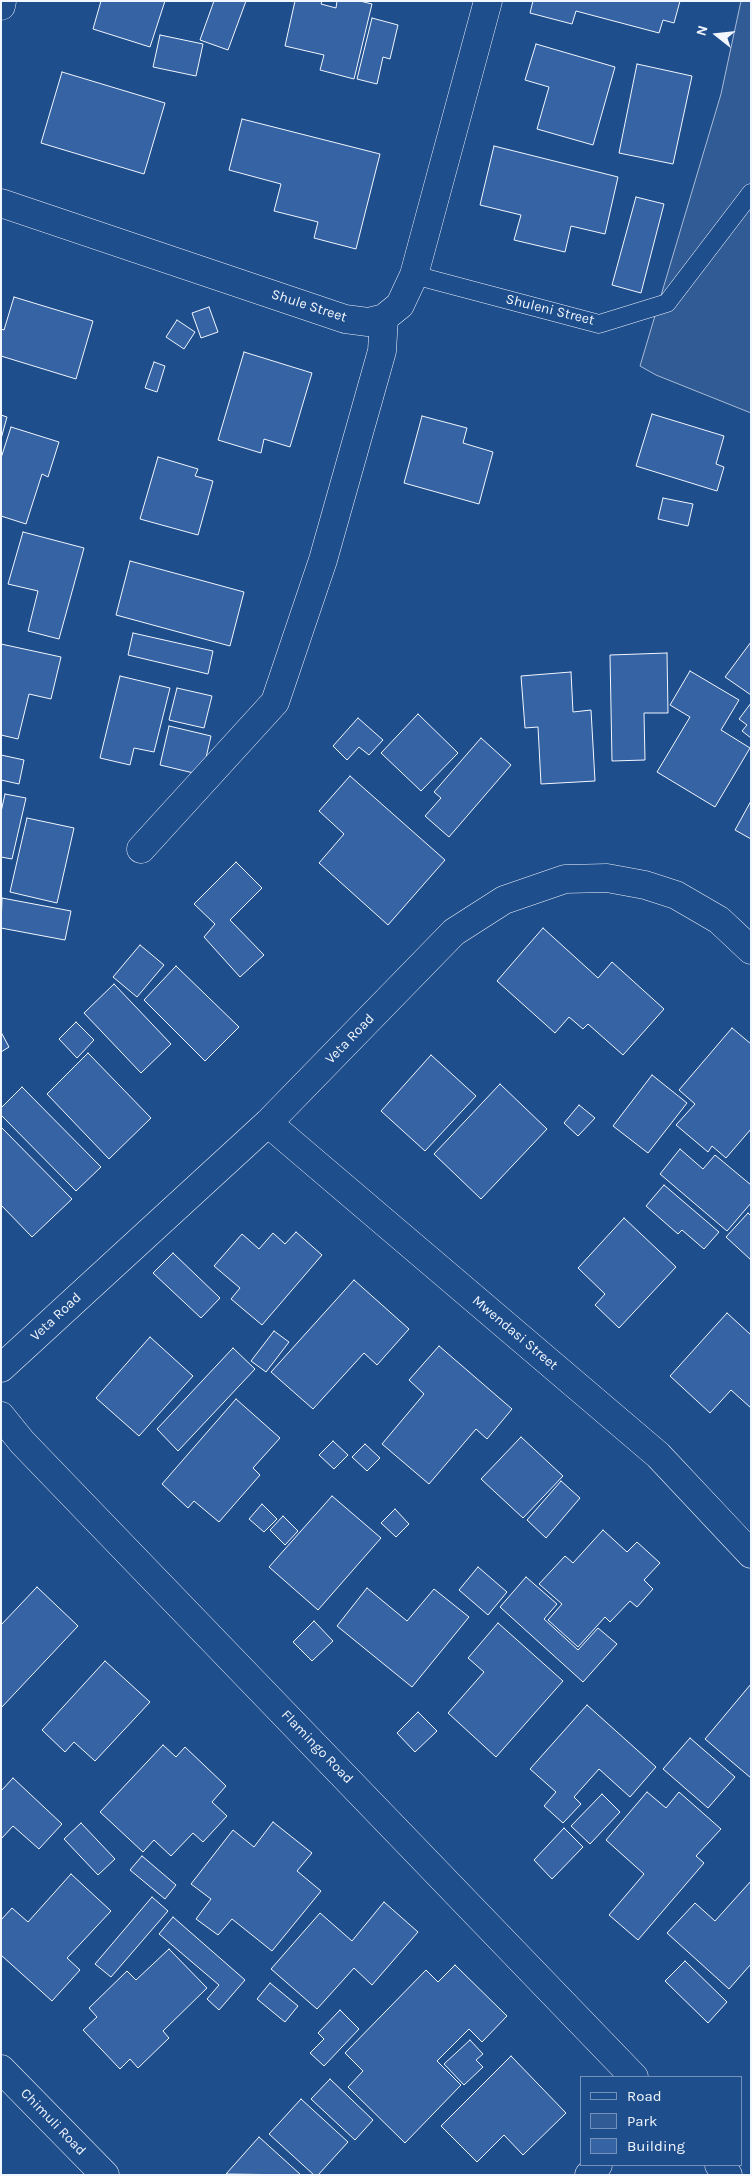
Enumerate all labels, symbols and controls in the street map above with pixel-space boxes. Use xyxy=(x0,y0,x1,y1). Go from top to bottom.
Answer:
north arrow xyxy=(692,10,742,60)
text: N xyxy=(693,24,712,38)
street label: Shule Street xyxy=(269,286,349,326)
street label: Shuleni Street xyxy=(504,291,596,329)
street label: Veta Road xyxy=(322,1010,378,1068)
street label: Veta Road xyxy=(27,1289,85,1345)
street label: Mwendasi Street xyxy=(469,1292,561,1374)
street label: Flamingo Road xyxy=(278,1707,356,1787)
legend xyxy=(580,2076,742,2166)
street label: Chimuli Road xyxy=(17,2085,89,2159)
text: Road xyxy=(627,2087,662,2105)
text: Park xyxy=(627,2112,657,2130)
text: Building xyxy=(627,2137,685,2155)

